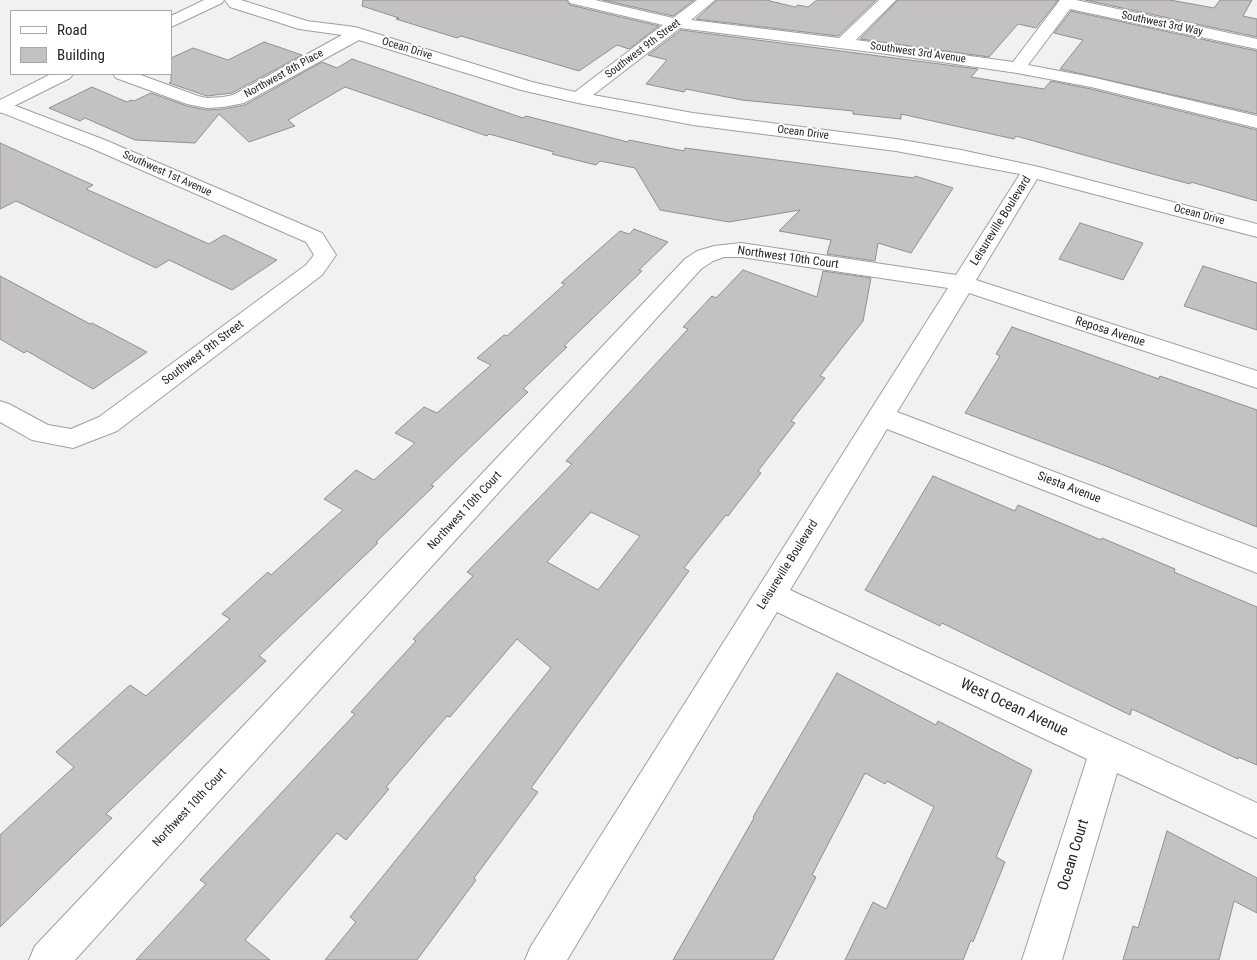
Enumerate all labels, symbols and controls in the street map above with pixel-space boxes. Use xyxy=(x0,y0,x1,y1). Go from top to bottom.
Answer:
street label: Southwest 3rd Way xyxy=(1120,9,1204,39)
legend xyxy=(10,10,172,75)
street label: Southwest 9th Street xyxy=(603,16,683,82)
text: Road xyxy=(57,21,87,39)
street label: Ocean Drive xyxy=(380,35,434,63)
street label: Southwest 3rd Avenue xyxy=(869,40,967,66)
text: Building xyxy=(57,46,105,64)
street label: Northwest 8th Place xyxy=(242,47,326,101)
street label: Ocean Drive xyxy=(776,123,830,143)
street label: Southwest 1st Avenue xyxy=(120,148,214,200)
street label: Leisureville Boulevard xyxy=(968,173,1034,269)
street label: Ocean Drive xyxy=(1172,202,1226,228)
street label: Northwest 10th Court xyxy=(736,244,840,272)
street label: Reposa Avenue xyxy=(1073,314,1147,350)
street label: Southwest 9th Street xyxy=(159,318,247,388)
street label: Northwest 10th Court xyxy=(425,469,505,553)
street label: Siesta Avenue xyxy=(1035,469,1103,507)
street label: Leisureville Boulevard xyxy=(755,517,821,613)
street label: West Ocean Avenue xyxy=(957,675,1071,741)
street label: Northwest 10th Court xyxy=(150,766,230,850)
street label: Ocean Court xyxy=(1055,817,1093,893)

